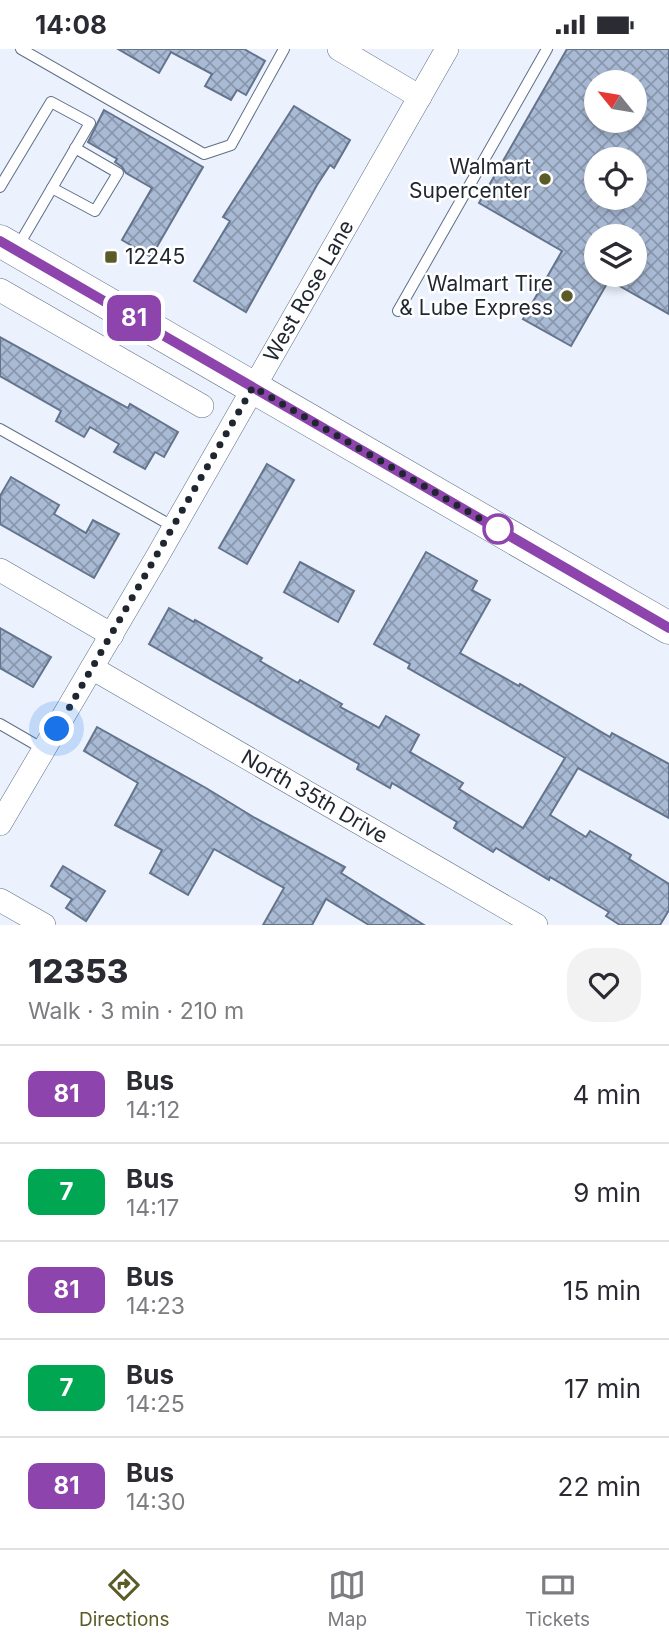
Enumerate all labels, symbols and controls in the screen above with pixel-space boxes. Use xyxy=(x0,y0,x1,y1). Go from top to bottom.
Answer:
text: 14:08 xyxy=(35,9,107,40)
north arrow xyxy=(584,70,648,133)
map controls xyxy=(584,70,647,287)
button: locate xyxy=(584,147,647,210)
place label: Walmart Supercenter xyxy=(409,154,531,203)
marker: Walmart Supercenter xyxy=(537,171,553,187)
street label: West Rose Lane xyxy=(258,215,359,366)
button: layers xyxy=(584,224,647,287)
place label: 12245 xyxy=(125,244,185,269)
marker: 12245 xyxy=(103,249,119,265)
place label: Walmart Tire & Lube Express xyxy=(399,271,553,320)
marker: Walmart Tire & Lube Express xyxy=(559,288,575,304)
line badge: 81 xyxy=(102,295,166,341)
text: 81 xyxy=(121,303,147,332)
unlabelled marker xyxy=(483,514,513,544)
your location xyxy=(39,711,74,746)
street label: North 35th Drive xyxy=(237,744,392,848)
button: heart xyxy=(567,948,641,1022)
text: 12353 xyxy=(28,951,128,991)
text: Walk · 3 min · 210 m xyxy=(28,997,244,1025)
text: Bus xyxy=(126,1065,174,1096)
text: 81 xyxy=(54,1079,79,1108)
text: 4 min xyxy=(572,1079,641,1110)
text: 14:12 xyxy=(126,1096,180,1124)
text: Bus xyxy=(126,1163,174,1194)
text: 7 xyxy=(60,1177,73,1206)
text: 9 min xyxy=(573,1177,641,1208)
text: 14:17 xyxy=(126,1194,179,1222)
text: Bus xyxy=(126,1261,174,1292)
text: 81 xyxy=(54,1275,79,1304)
text: 15 min xyxy=(563,1275,641,1306)
text: 14:23 xyxy=(126,1292,185,1320)
text: Bus xyxy=(126,1359,174,1390)
text: 7 xyxy=(60,1373,73,1402)
text: 17 min xyxy=(564,1373,641,1404)
text: 14:25 xyxy=(126,1390,185,1418)
text: Bus xyxy=(126,1457,174,1488)
text: 81 xyxy=(54,1471,79,1500)
text: 22 min xyxy=(558,1471,641,1502)
text: 14:30 xyxy=(126,1488,186,1516)
tab: Directions xyxy=(79,1566,170,1631)
tab: Map xyxy=(328,1566,367,1631)
tab: Tickets xyxy=(525,1566,590,1631)

